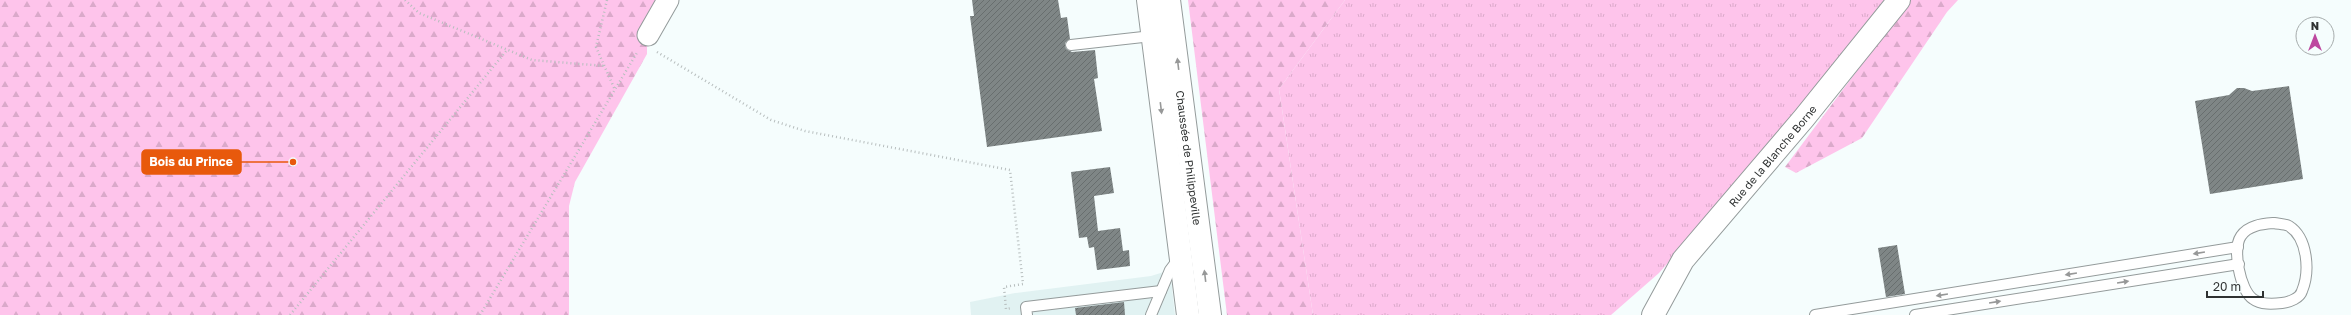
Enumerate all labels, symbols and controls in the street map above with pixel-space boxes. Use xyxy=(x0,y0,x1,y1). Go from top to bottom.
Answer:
north arrow xyxy=(2295,16,2335,56)
text: N xyxy=(2311,19,2319,32)
one-way arrow xyxy=(1175,58,1181,70)
street label: Chaussée de Philippeville xyxy=(1174,89,1205,226)
one-way arrow xyxy=(1158,102,1164,114)
street label: Rue de la Blanche Borne xyxy=(1725,102,1819,209)
callout: Bois du Prince xyxy=(142,150,241,174)
text: Bois du Prince xyxy=(149,154,233,169)
one-way arrow xyxy=(2193,250,2205,256)
one-way arrow xyxy=(1202,270,1208,282)
one-way arrow xyxy=(2065,271,2077,277)
scale bar xyxy=(2207,273,2263,299)
one-way arrow xyxy=(2117,279,2129,285)
text: 20 m xyxy=(2213,279,2241,294)
one-way arrow xyxy=(1936,292,1948,298)
one-way arrow xyxy=(1989,299,2001,305)

